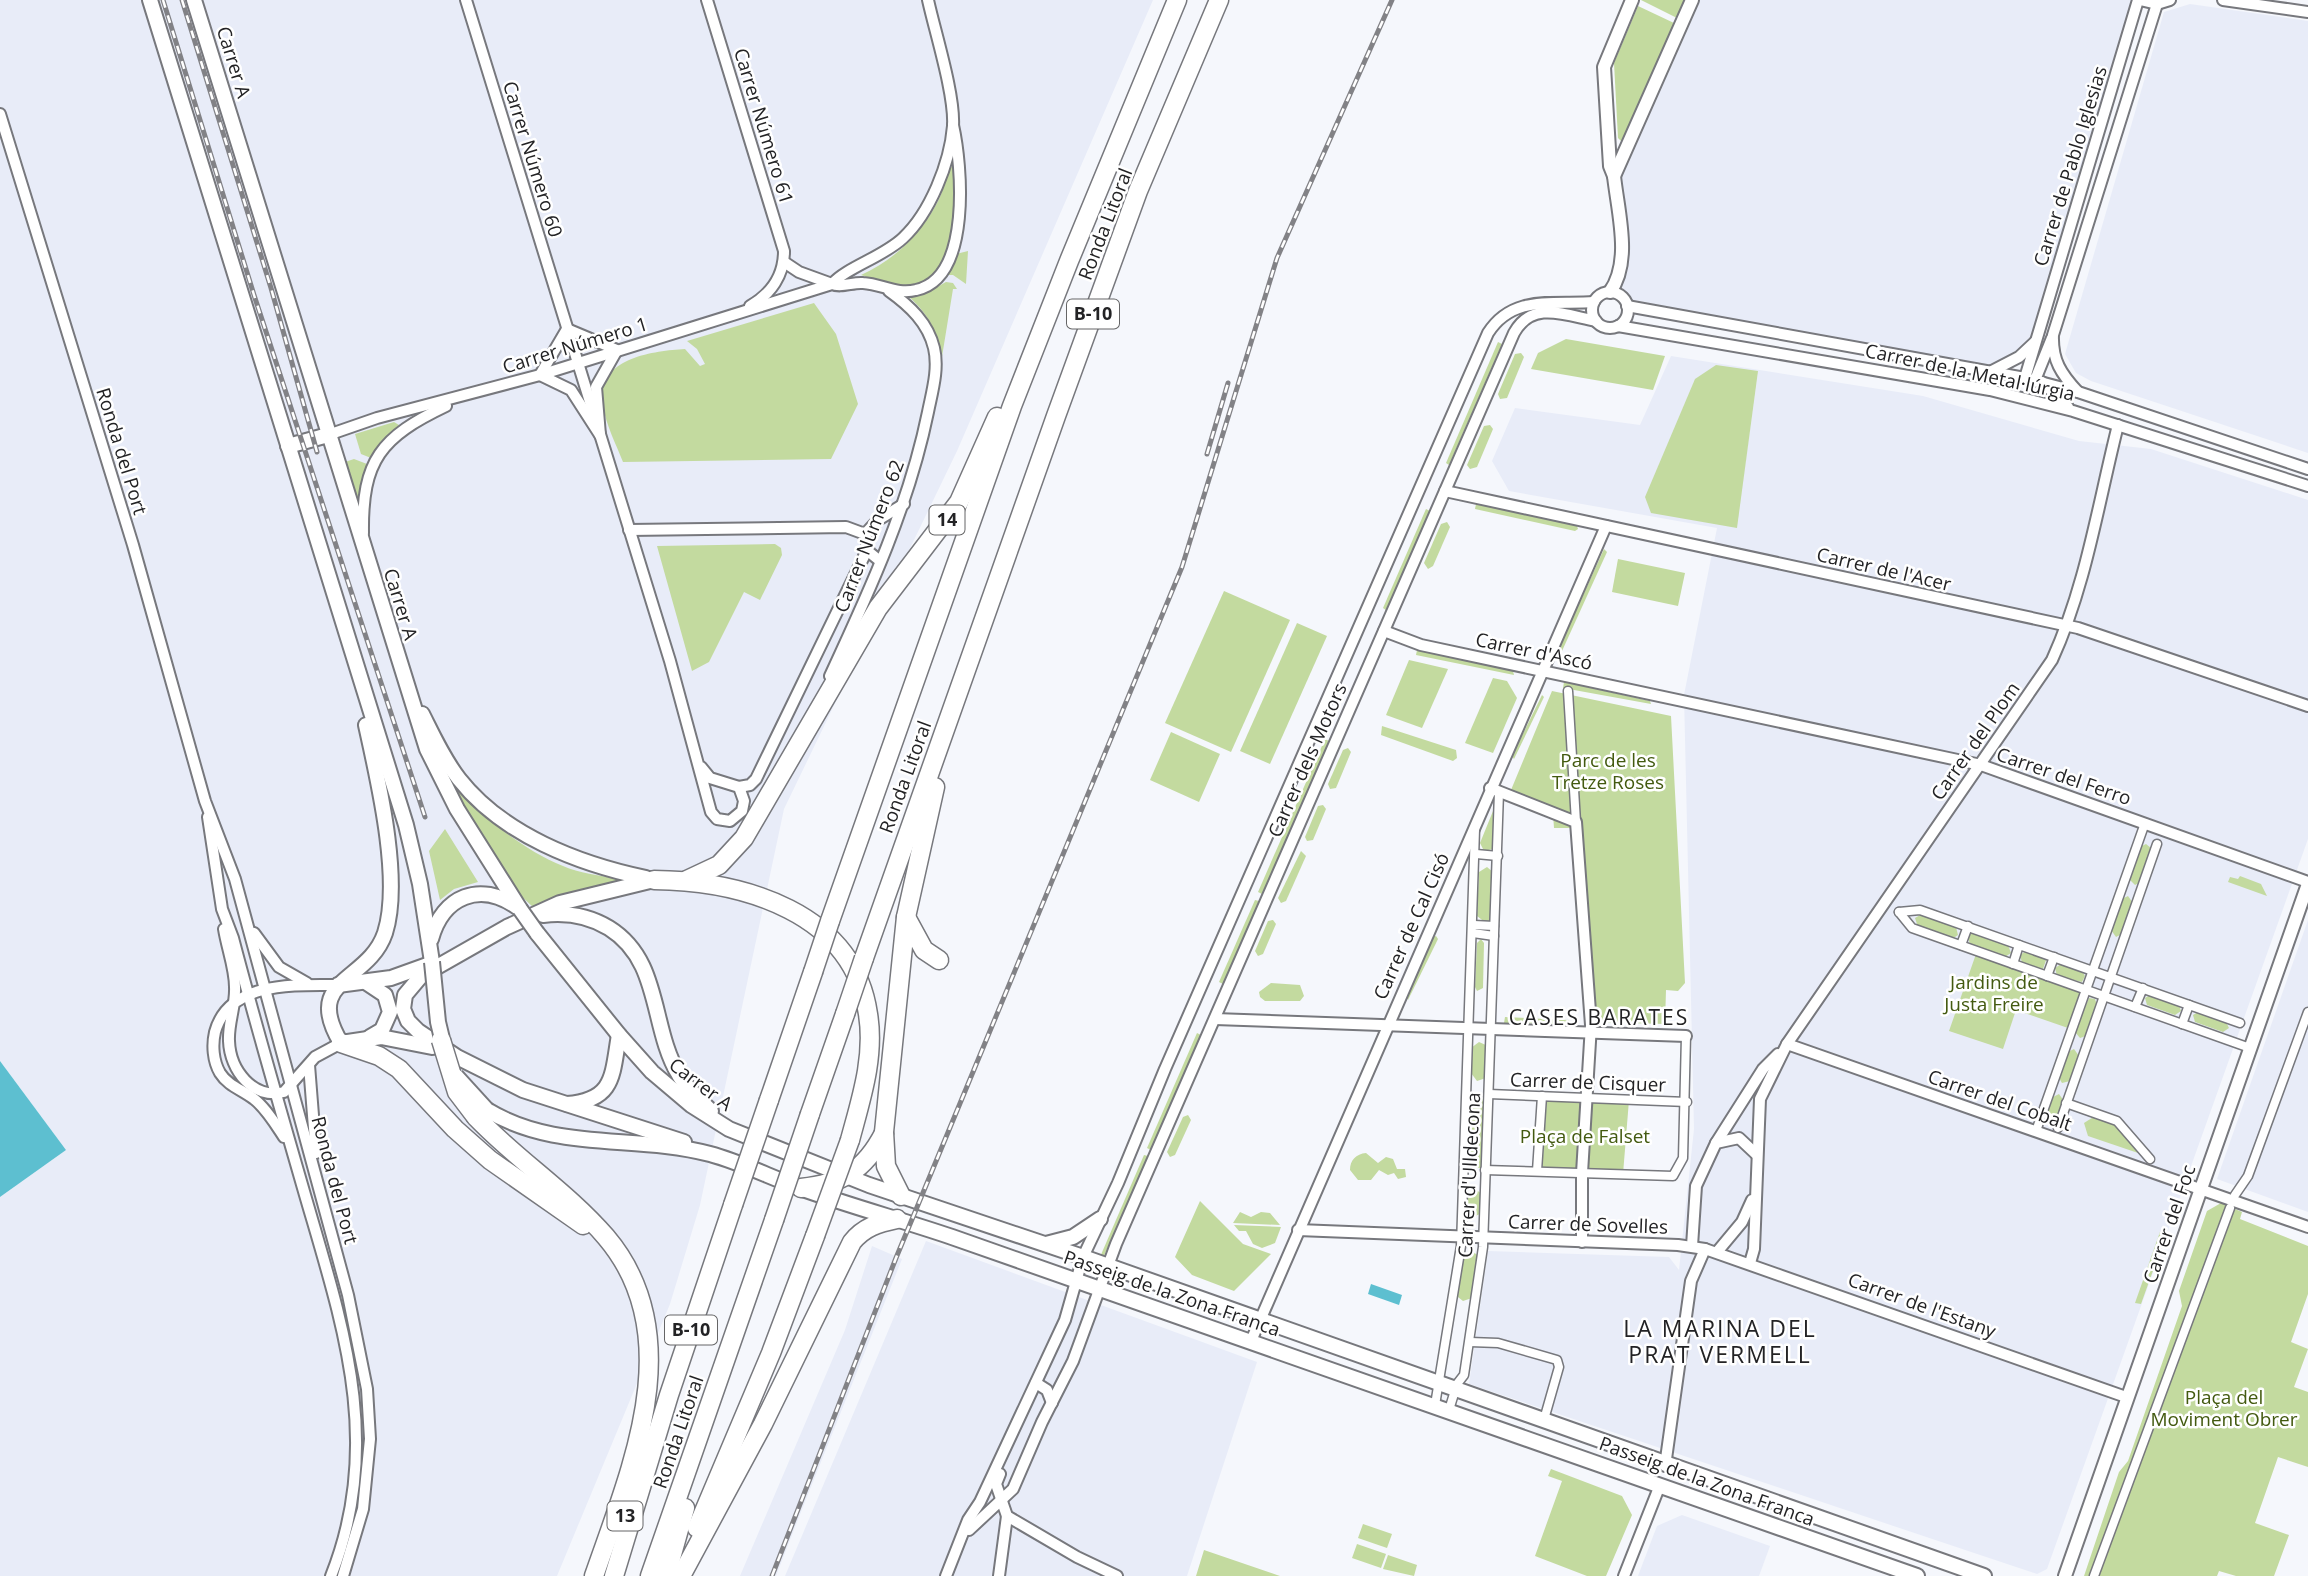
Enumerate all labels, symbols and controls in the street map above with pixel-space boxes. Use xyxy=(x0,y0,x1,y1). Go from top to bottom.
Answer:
street label: Carrer A xyxy=(211,23,257,101)
street label: Carrer Número 61 xyxy=(728,45,800,207)
street label: Carrer de Pablo Iglesias xyxy=(2027,63,2113,269)
street label: Carrer Número 60 xyxy=(497,78,569,240)
street label: Ronda Litoral xyxy=(1072,164,1138,284)
road number: B-10 xyxy=(1067,300,1119,328)
street label: Carrer Número 1 xyxy=(499,311,651,379)
street label: Carrer de la Metal·lúrgia xyxy=(1863,337,2077,407)
street label: Ronda del Port xyxy=(90,384,154,518)
street label: Carrer Número 62 xyxy=(828,456,910,616)
road number: 14 xyxy=(930,506,964,534)
street label: Carrer de l'Acer xyxy=(1814,541,1954,597)
street label: Carrer A xyxy=(378,565,424,643)
street label: Carrer d'Ascó xyxy=(1473,626,1595,676)
street label: Carrer del Plom xyxy=(1925,677,2025,805)
street label: Carrer dels Motors xyxy=(1261,679,1353,841)
street label: Ronda Litoral xyxy=(873,717,937,837)
street label: Carrer del Ferro xyxy=(1993,741,2135,811)
park label: Parc de les Tretze Roses xyxy=(1552,747,1664,795)
street label: Carrer de Cal Cisó xyxy=(1367,848,1455,1004)
park label: Jardins de Justa Freire xyxy=(1942,969,2044,1017)
district label: CASES BARATES xyxy=(1509,1003,1689,1031)
street label: Carrer A xyxy=(664,1052,738,1116)
street label: Carrer del Cobalt xyxy=(1925,1063,2076,1137)
street label: Carrer de Cisquer xyxy=(1510,1066,1667,1098)
street label: Carrer d'Ulldecona xyxy=(1452,1092,1486,1258)
street label: Ronda del Port xyxy=(305,1113,365,1247)
park label: Plaça de Falset xyxy=(1520,1123,1650,1149)
street label: Carrer del Foc xyxy=(2137,1161,2201,1287)
street label: Carrer de Sovelles xyxy=(1508,1208,1668,1240)
street label: Passeig de la Zona Franca xyxy=(1060,1244,1284,1342)
street label: Carrer de l'Estany xyxy=(1844,1266,2000,1344)
district label: LA MARINA DEL PRAT VERMELL xyxy=(1623,1312,1817,1370)
road number: B-10 xyxy=(665,1316,717,1344)
street label: Ronda Litoral xyxy=(647,1372,709,1492)
park label: Plaça del Moviment Obrer xyxy=(2150,1384,2298,1432)
street label: Passeig de la Zona Franca xyxy=(1596,1430,1818,1532)
road number: 13 xyxy=(608,1502,642,1531)

